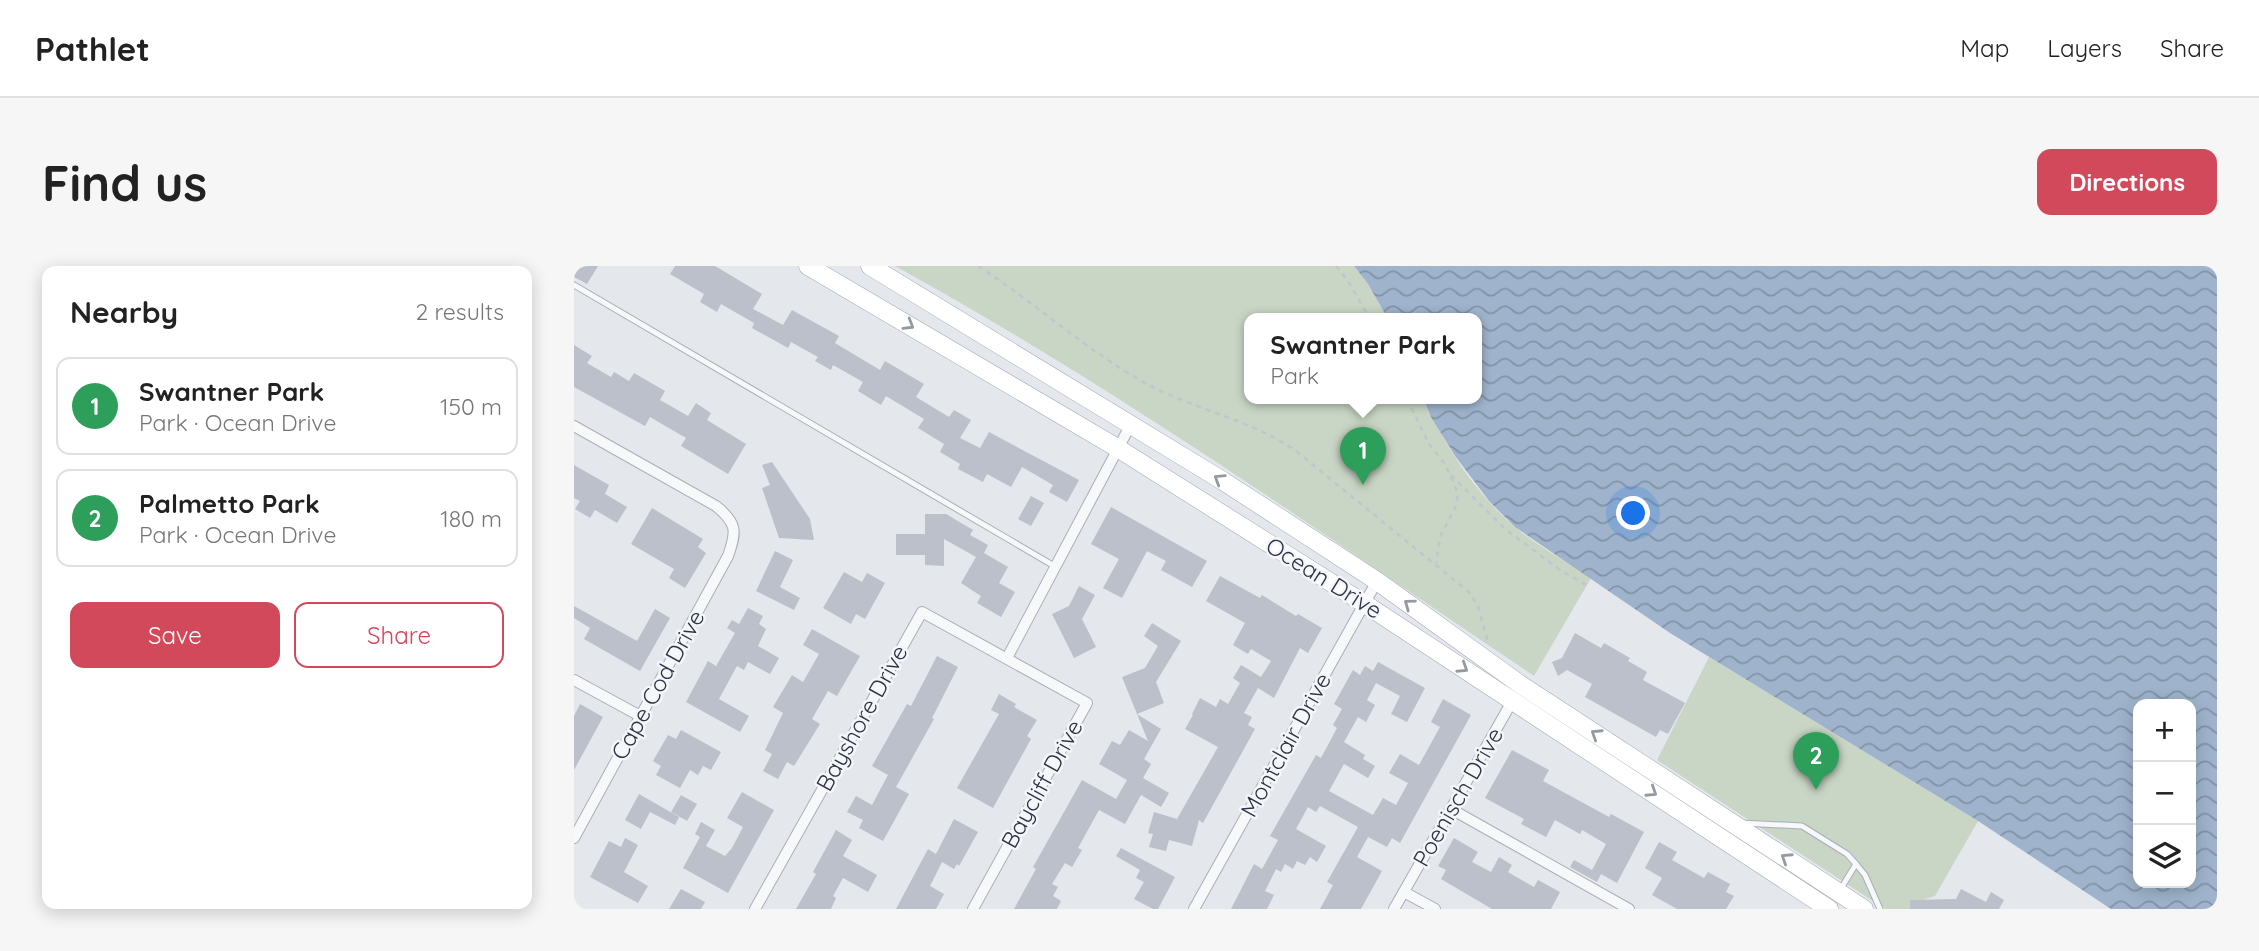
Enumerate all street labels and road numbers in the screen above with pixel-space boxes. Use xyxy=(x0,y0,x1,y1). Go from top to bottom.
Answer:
street label: Ocean Drive xyxy=(1261,530,1388,625)
street label: Cape Cod Drive xyxy=(604,605,711,765)
street label: Bayshore Drive xyxy=(809,640,914,796)
street label: Montclair Drive xyxy=(1234,668,1337,822)
street label: Baycliff Drive xyxy=(994,715,1089,853)
street label: Poenisch Drive xyxy=(1406,722,1509,872)

